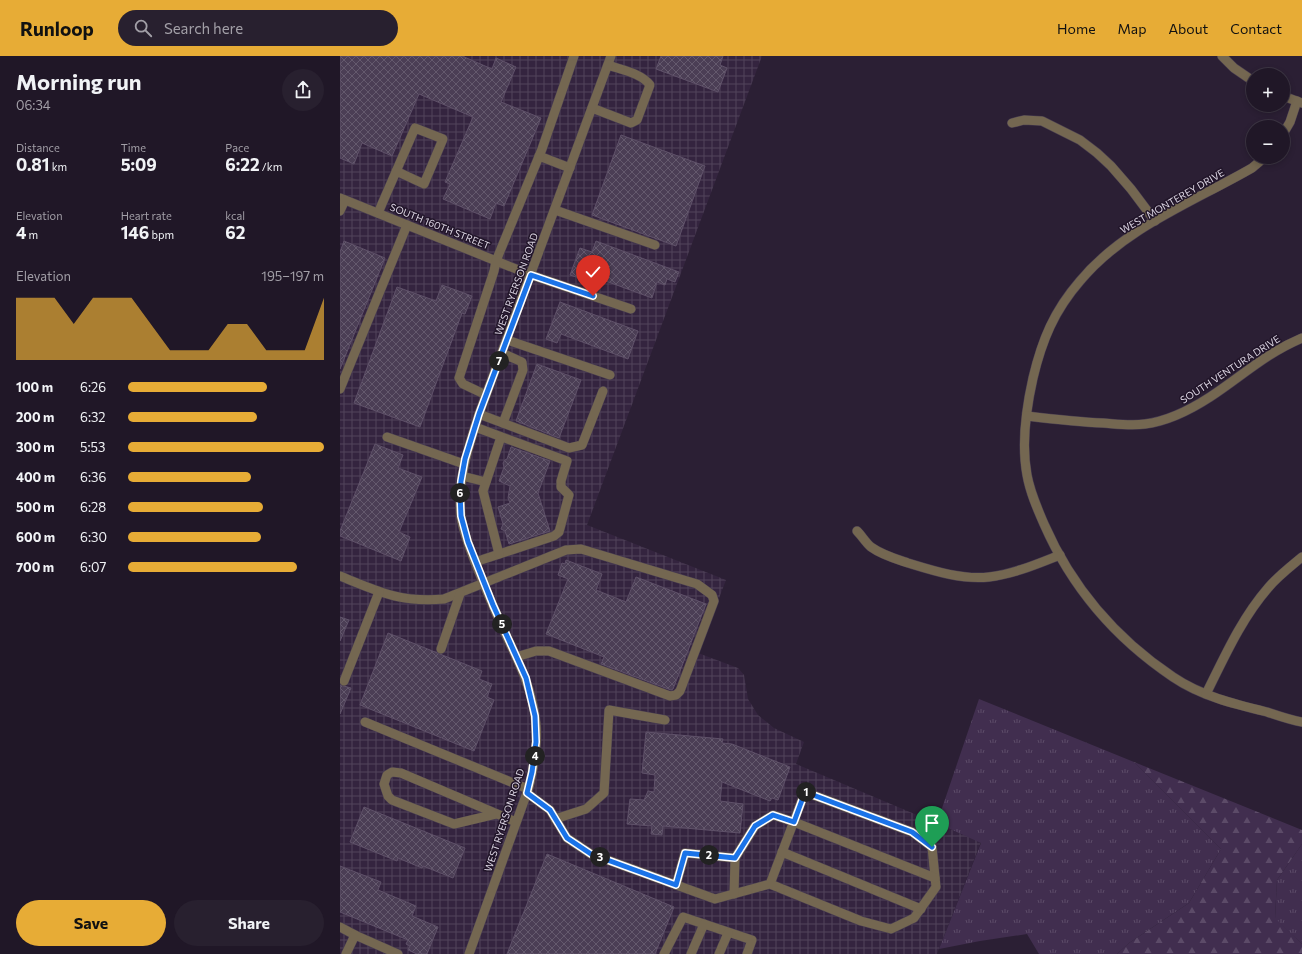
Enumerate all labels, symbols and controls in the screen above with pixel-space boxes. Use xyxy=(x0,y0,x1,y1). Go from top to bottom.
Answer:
search box xyxy=(118,10,398,46)
text: Runloop xyxy=(20,17,94,40)
icon: search xyxy=(132,17,154,39)
text: Search here xyxy=(164,19,243,37)
text: Home xyxy=(1057,20,1096,37)
text: Map xyxy=(1118,20,1146,37)
text: About xyxy=(1168,20,1208,37)
text: Contact xyxy=(1230,20,1282,37)
text: Morning run xyxy=(16,68,142,95)
map controls xyxy=(1246,68,1290,164)
button: + xyxy=(1246,68,1290,112)
button: share xyxy=(282,69,324,111)
text: 06:34 xyxy=(16,97,51,113)
button: − xyxy=(1246,120,1290,164)
text: Distance xyxy=(16,141,60,154)
text: Time xyxy=(121,141,146,154)
text: Pace xyxy=(225,141,249,154)
text: 0.81 xyxy=(16,154,50,175)
text: 5:09 xyxy=(121,154,157,175)
text: 6:22 xyxy=(225,154,260,175)
text: km xyxy=(50,160,67,173)
text: /km xyxy=(260,160,282,173)
street label: WEST MONTEREY DRIVE xyxy=(1118,166,1226,236)
street label: SOUTH 160TH STREET xyxy=(388,200,492,252)
text: Elevation xyxy=(16,209,62,222)
text: Heart rate xyxy=(121,209,172,222)
text: kcal xyxy=(225,209,245,222)
text: 4 xyxy=(16,222,26,243)
text: 146 xyxy=(121,222,149,243)
text: 62 xyxy=(225,222,245,243)
text: m xyxy=(26,228,38,241)
text: bpm xyxy=(149,228,174,241)
street label: WEST RYERSON ROAD xyxy=(492,231,540,337)
pin xyxy=(576,255,610,296)
icon: check xyxy=(582,261,604,283)
text: Elevation xyxy=(16,268,71,284)
text: 195–197 m xyxy=(261,268,324,284)
street label: SOUTH VENTURA DRIVE xyxy=(1178,332,1282,406)
pin: 7 xyxy=(489,351,509,371)
text: 7 xyxy=(496,354,502,367)
text: 100 m xyxy=(16,379,53,395)
text: 6:26 xyxy=(80,379,106,395)
text: 200 m xyxy=(16,409,54,425)
text: 6:32 xyxy=(80,409,106,425)
text: 300 m xyxy=(16,439,55,455)
text: 5:53 xyxy=(80,439,105,455)
text: 400 m xyxy=(16,469,55,485)
text: 6:36 xyxy=(80,469,106,485)
pin: 6 xyxy=(450,483,470,503)
text: 6 xyxy=(457,486,463,499)
text: 500 m xyxy=(16,499,55,515)
text: 6:28 xyxy=(80,499,106,515)
text: 600 m xyxy=(16,529,55,545)
text: 6:30 xyxy=(80,529,107,545)
text: 700 m xyxy=(16,559,54,575)
text: 6:07 xyxy=(80,559,106,575)
pin: 5 xyxy=(492,614,512,634)
text: 5 xyxy=(499,617,505,630)
pin: 4 xyxy=(525,746,545,766)
text: 4 xyxy=(532,749,538,762)
street label: WEST RYERSON ROAD xyxy=(482,767,526,873)
pin: 1 xyxy=(796,782,816,802)
text: 1 xyxy=(804,785,808,798)
pin xyxy=(915,806,949,847)
icon: arrive xyxy=(921,812,943,834)
pin: 2 xyxy=(699,845,719,865)
pin: 3 xyxy=(590,847,610,867)
text: 2 xyxy=(706,848,712,861)
text: 3 xyxy=(597,850,603,863)
button: Save xyxy=(16,900,166,946)
button: Share xyxy=(174,900,324,946)

